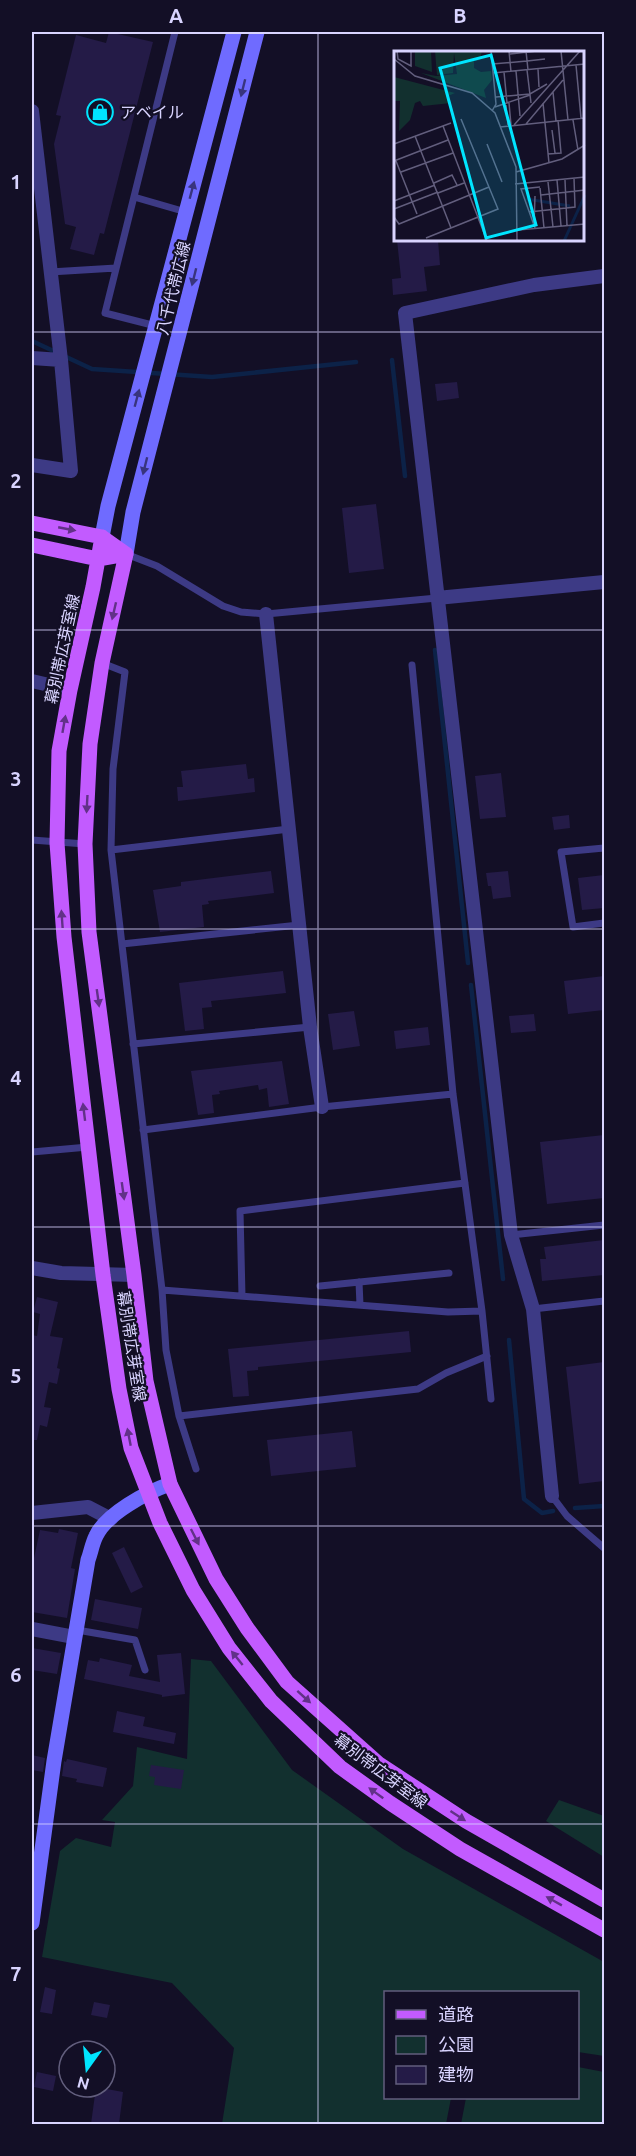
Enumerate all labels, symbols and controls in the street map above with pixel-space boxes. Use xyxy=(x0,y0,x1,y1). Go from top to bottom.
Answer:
text: A xyxy=(169,4,183,27)
text: B xyxy=(453,4,467,27)
inset map xyxy=(394,51,585,242)
one-way arrow xyxy=(237,79,247,97)
shop icon: アベイル xyxy=(85,97,115,127)
place label: アベイル xyxy=(120,103,184,121)
text: 1 xyxy=(10,170,22,193)
one-way arrow xyxy=(188,180,197,198)
street label: 八千代帯広線 xyxy=(153,239,193,337)
one-way arrow xyxy=(189,268,198,286)
one-way arrow xyxy=(132,389,142,408)
one-way arrow xyxy=(140,457,150,475)
text: 2 xyxy=(10,469,22,492)
one-way arrow xyxy=(58,525,77,534)
street label: 幕別帯広芽室線 xyxy=(42,592,82,706)
one-way arrow xyxy=(109,602,118,621)
one-way arrow xyxy=(60,715,69,734)
text: 3 xyxy=(10,767,22,790)
one-way arrow xyxy=(82,794,91,813)
one-way arrow xyxy=(58,909,67,928)
one-way arrow xyxy=(93,989,102,1008)
text: 4 xyxy=(10,1066,22,1089)
one-way arrow xyxy=(79,1103,89,1122)
one-way arrow xyxy=(119,1182,128,1201)
street label: 幕別帯広芽室線 xyxy=(114,1289,150,1403)
text: 5 xyxy=(10,1364,22,1387)
one-way arrow xyxy=(124,1427,133,1446)
one-way arrow xyxy=(190,1528,200,1545)
one-way arrow xyxy=(230,1650,243,1666)
text: 6 xyxy=(10,1663,22,1686)
one-way arrow xyxy=(296,1690,311,1703)
street label: 幕別帯広芽室線 xyxy=(331,1730,431,1812)
one-way arrow xyxy=(369,1787,385,1799)
one-way arrow xyxy=(450,1810,466,1821)
one-way arrow xyxy=(545,1896,562,1906)
text: 7 xyxy=(10,1962,22,1985)
legend xyxy=(384,1991,579,2099)
text: 道路 xyxy=(438,2004,474,2024)
text: 公園 xyxy=(438,2034,474,2054)
north arrow xyxy=(57,2039,117,2099)
text: 建物 xyxy=(438,2064,474,2084)
text: N xyxy=(75,2073,91,2094)

